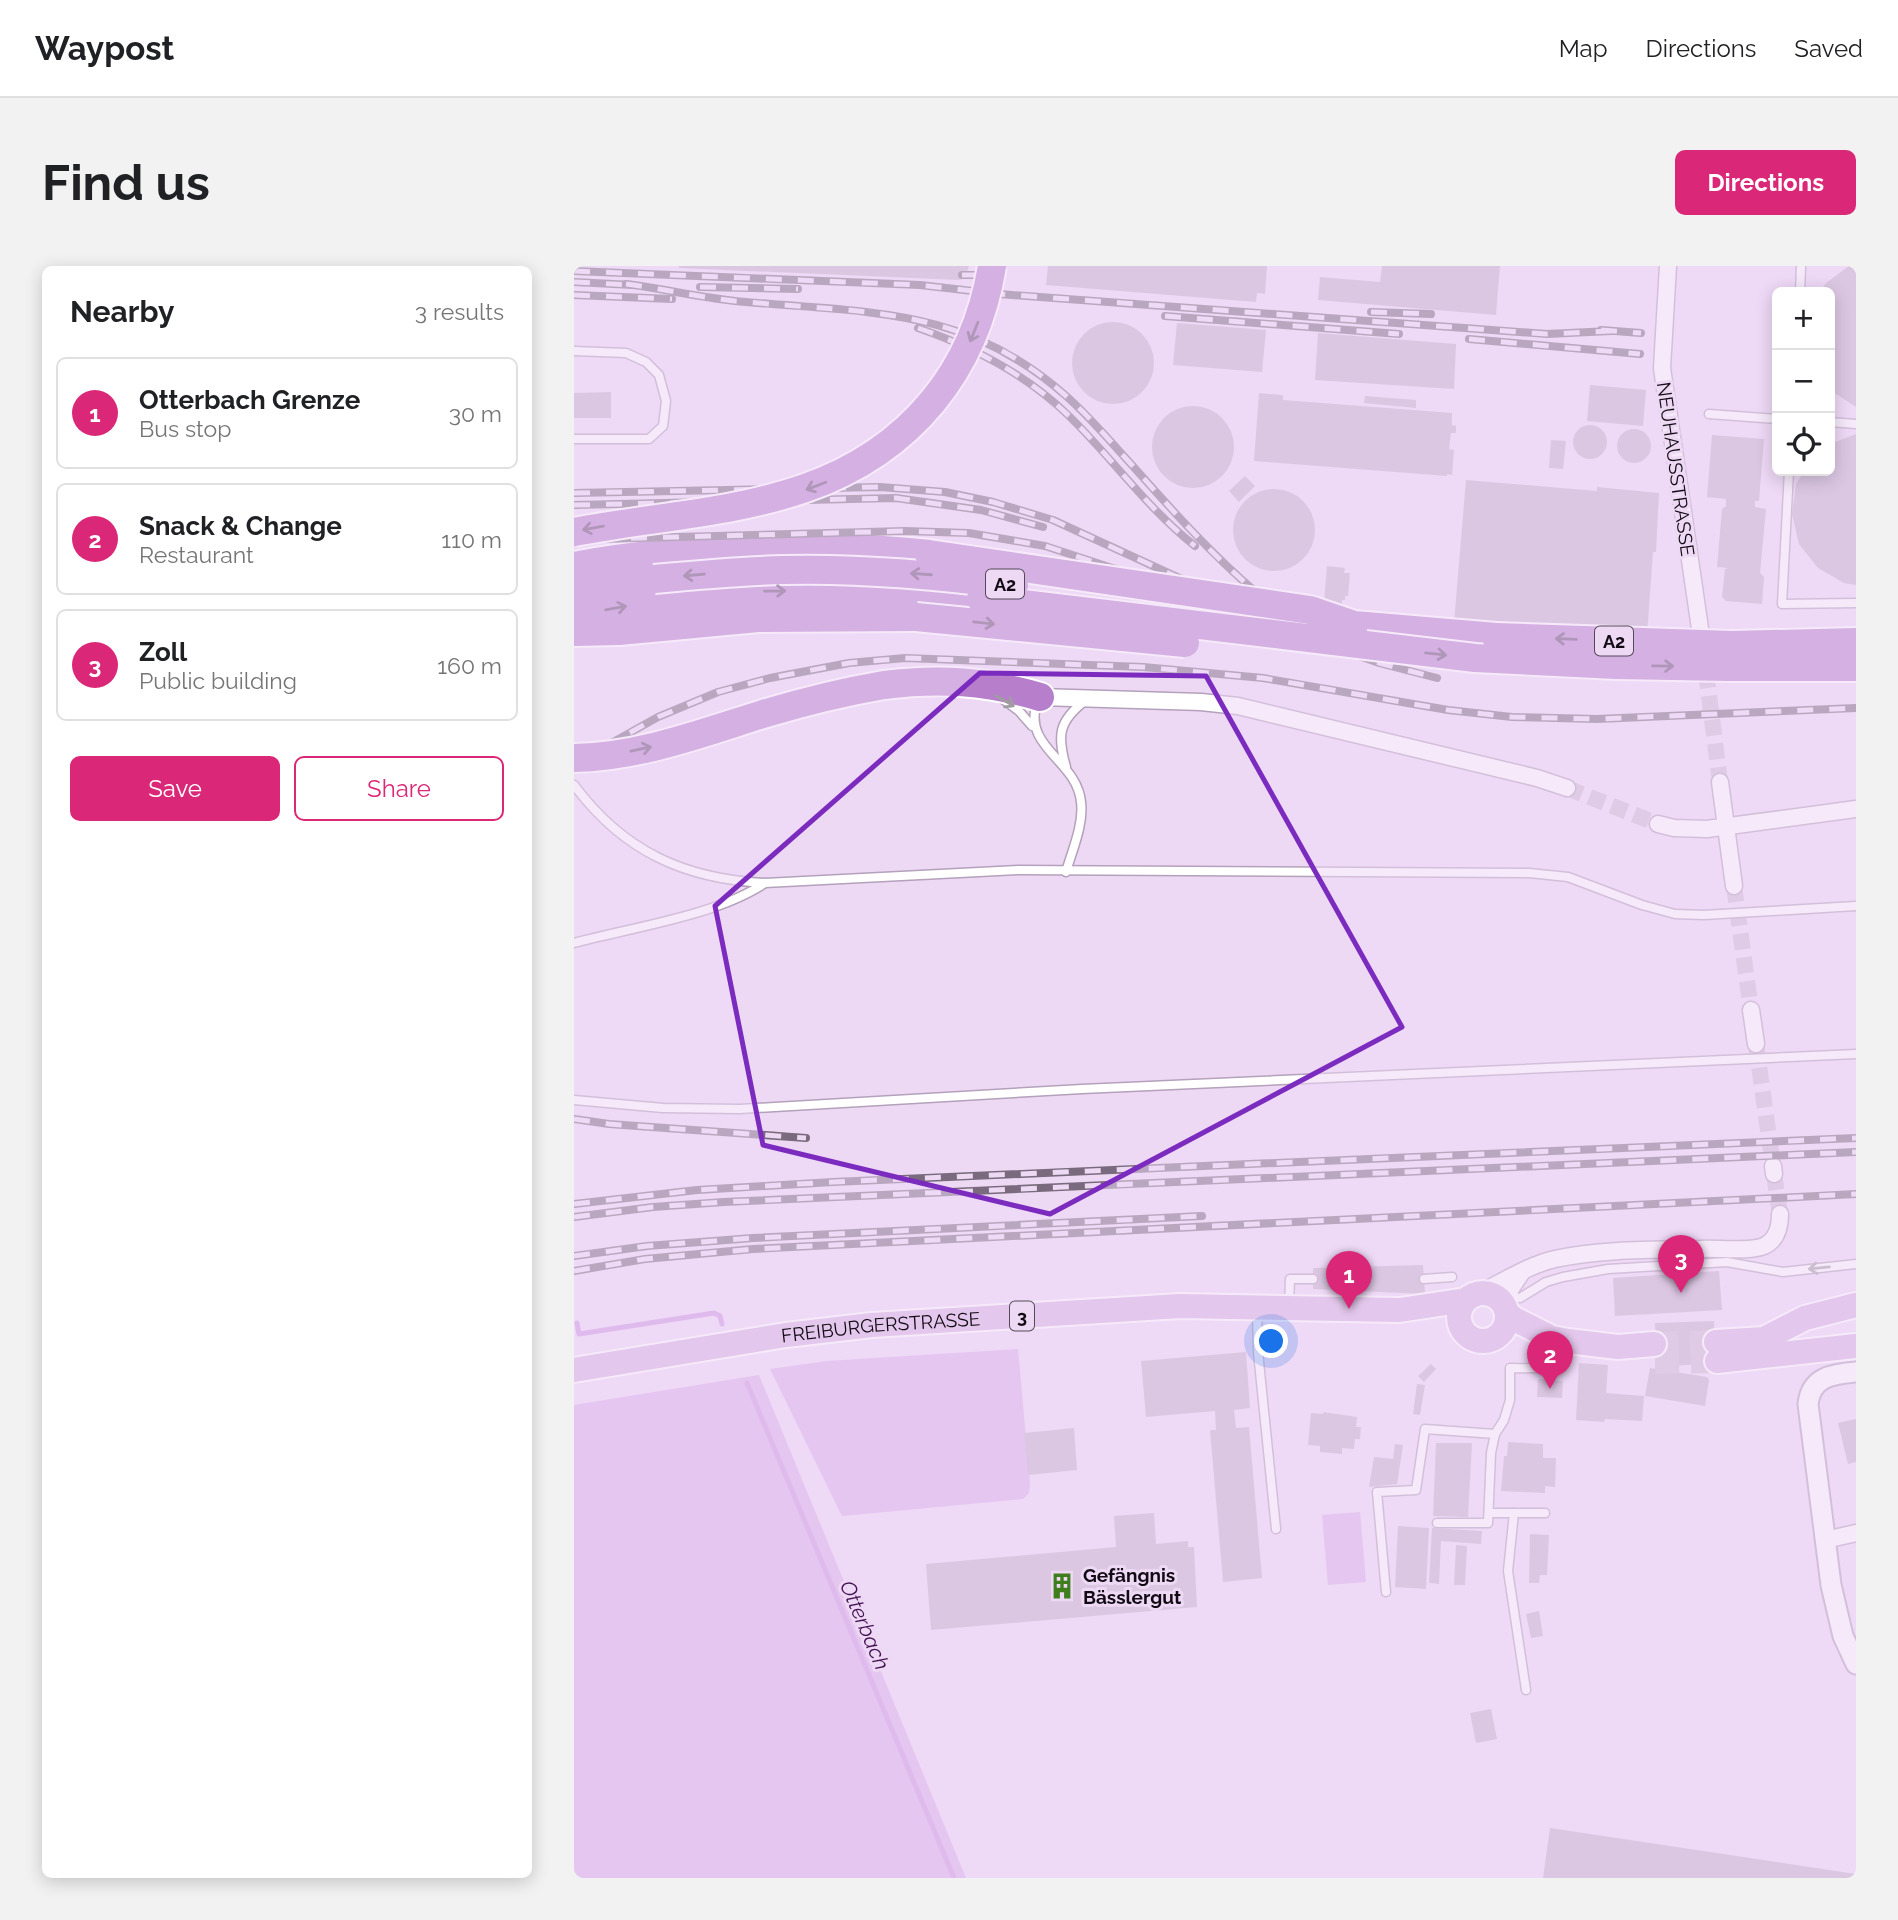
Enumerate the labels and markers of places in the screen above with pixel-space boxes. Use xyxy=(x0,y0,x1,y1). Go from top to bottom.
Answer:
pin: 3 xyxy=(1658,1235,1704,1293)
pin: 1 xyxy=(1326,1251,1372,1309)
pin: 2 xyxy=(1527,1331,1573,1389)
place label: Gefängnis Bässlergut xyxy=(1083,1564,1182,1608)
building icon: Gefängnis Bässlergut xyxy=(1047,1571,1077,1601)

